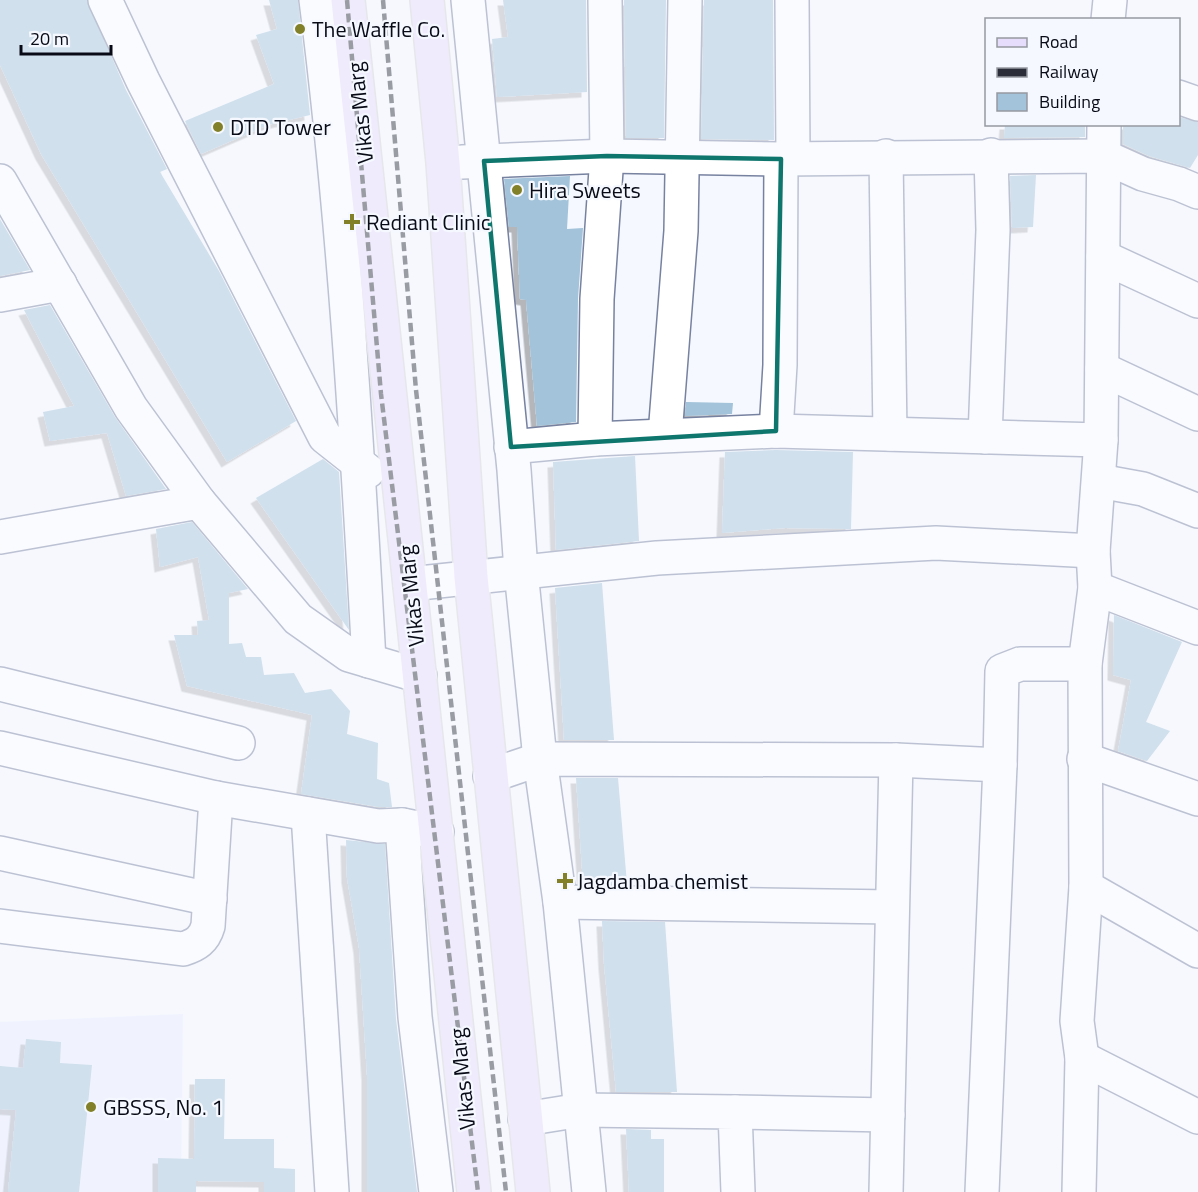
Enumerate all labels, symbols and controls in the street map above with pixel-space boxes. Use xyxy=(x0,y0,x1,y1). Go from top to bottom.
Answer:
place label: The Waffle Co. xyxy=(312,12,445,46)
scale bar xyxy=(21,18,111,56)
legend xyxy=(985,18,1180,126)
marker: The Waffle Co. xyxy=(293,22,307,36)
text: 20 m xyxy=(30,25,69,52)
text: Road xyxy=(1039,28,1078,55)
text: Railway xyxy=(1039,58,1099,85)
street label: Vikas Marg xyxy=(338,60,382,166)
text: Building xyxy=(1039,88,1100,115)
place label: DTD Tower xyxy=(230,110,331,144)
marker: DTD Tower xyxy=(211,120,225,134)
place label: Hira Sweets xyxy=(529,173,641,207)
marker: Hira Sweets xyxy=(510,183,524,197)
place label: Rediant Clinic xyxy=(366,205,490,239)
marker: Rediant Clinic xyxy=(343,213,361,231)
street label: Vikas Marg xyxy=(389,543,433,649)
place label: Jagdamba chemist xyxy=(577,864,748,898)
marker: Jagdamba chemist xyxy=(558,874,572,888)
street label: Vikas Marg xyxy=(440,1026,484,1132)
place label: GBSSS, No. 1 xyxy=(103,1090,224,1124)
marker: GBSSS, No. 1 xyxy=(84,1100,98,1114)

